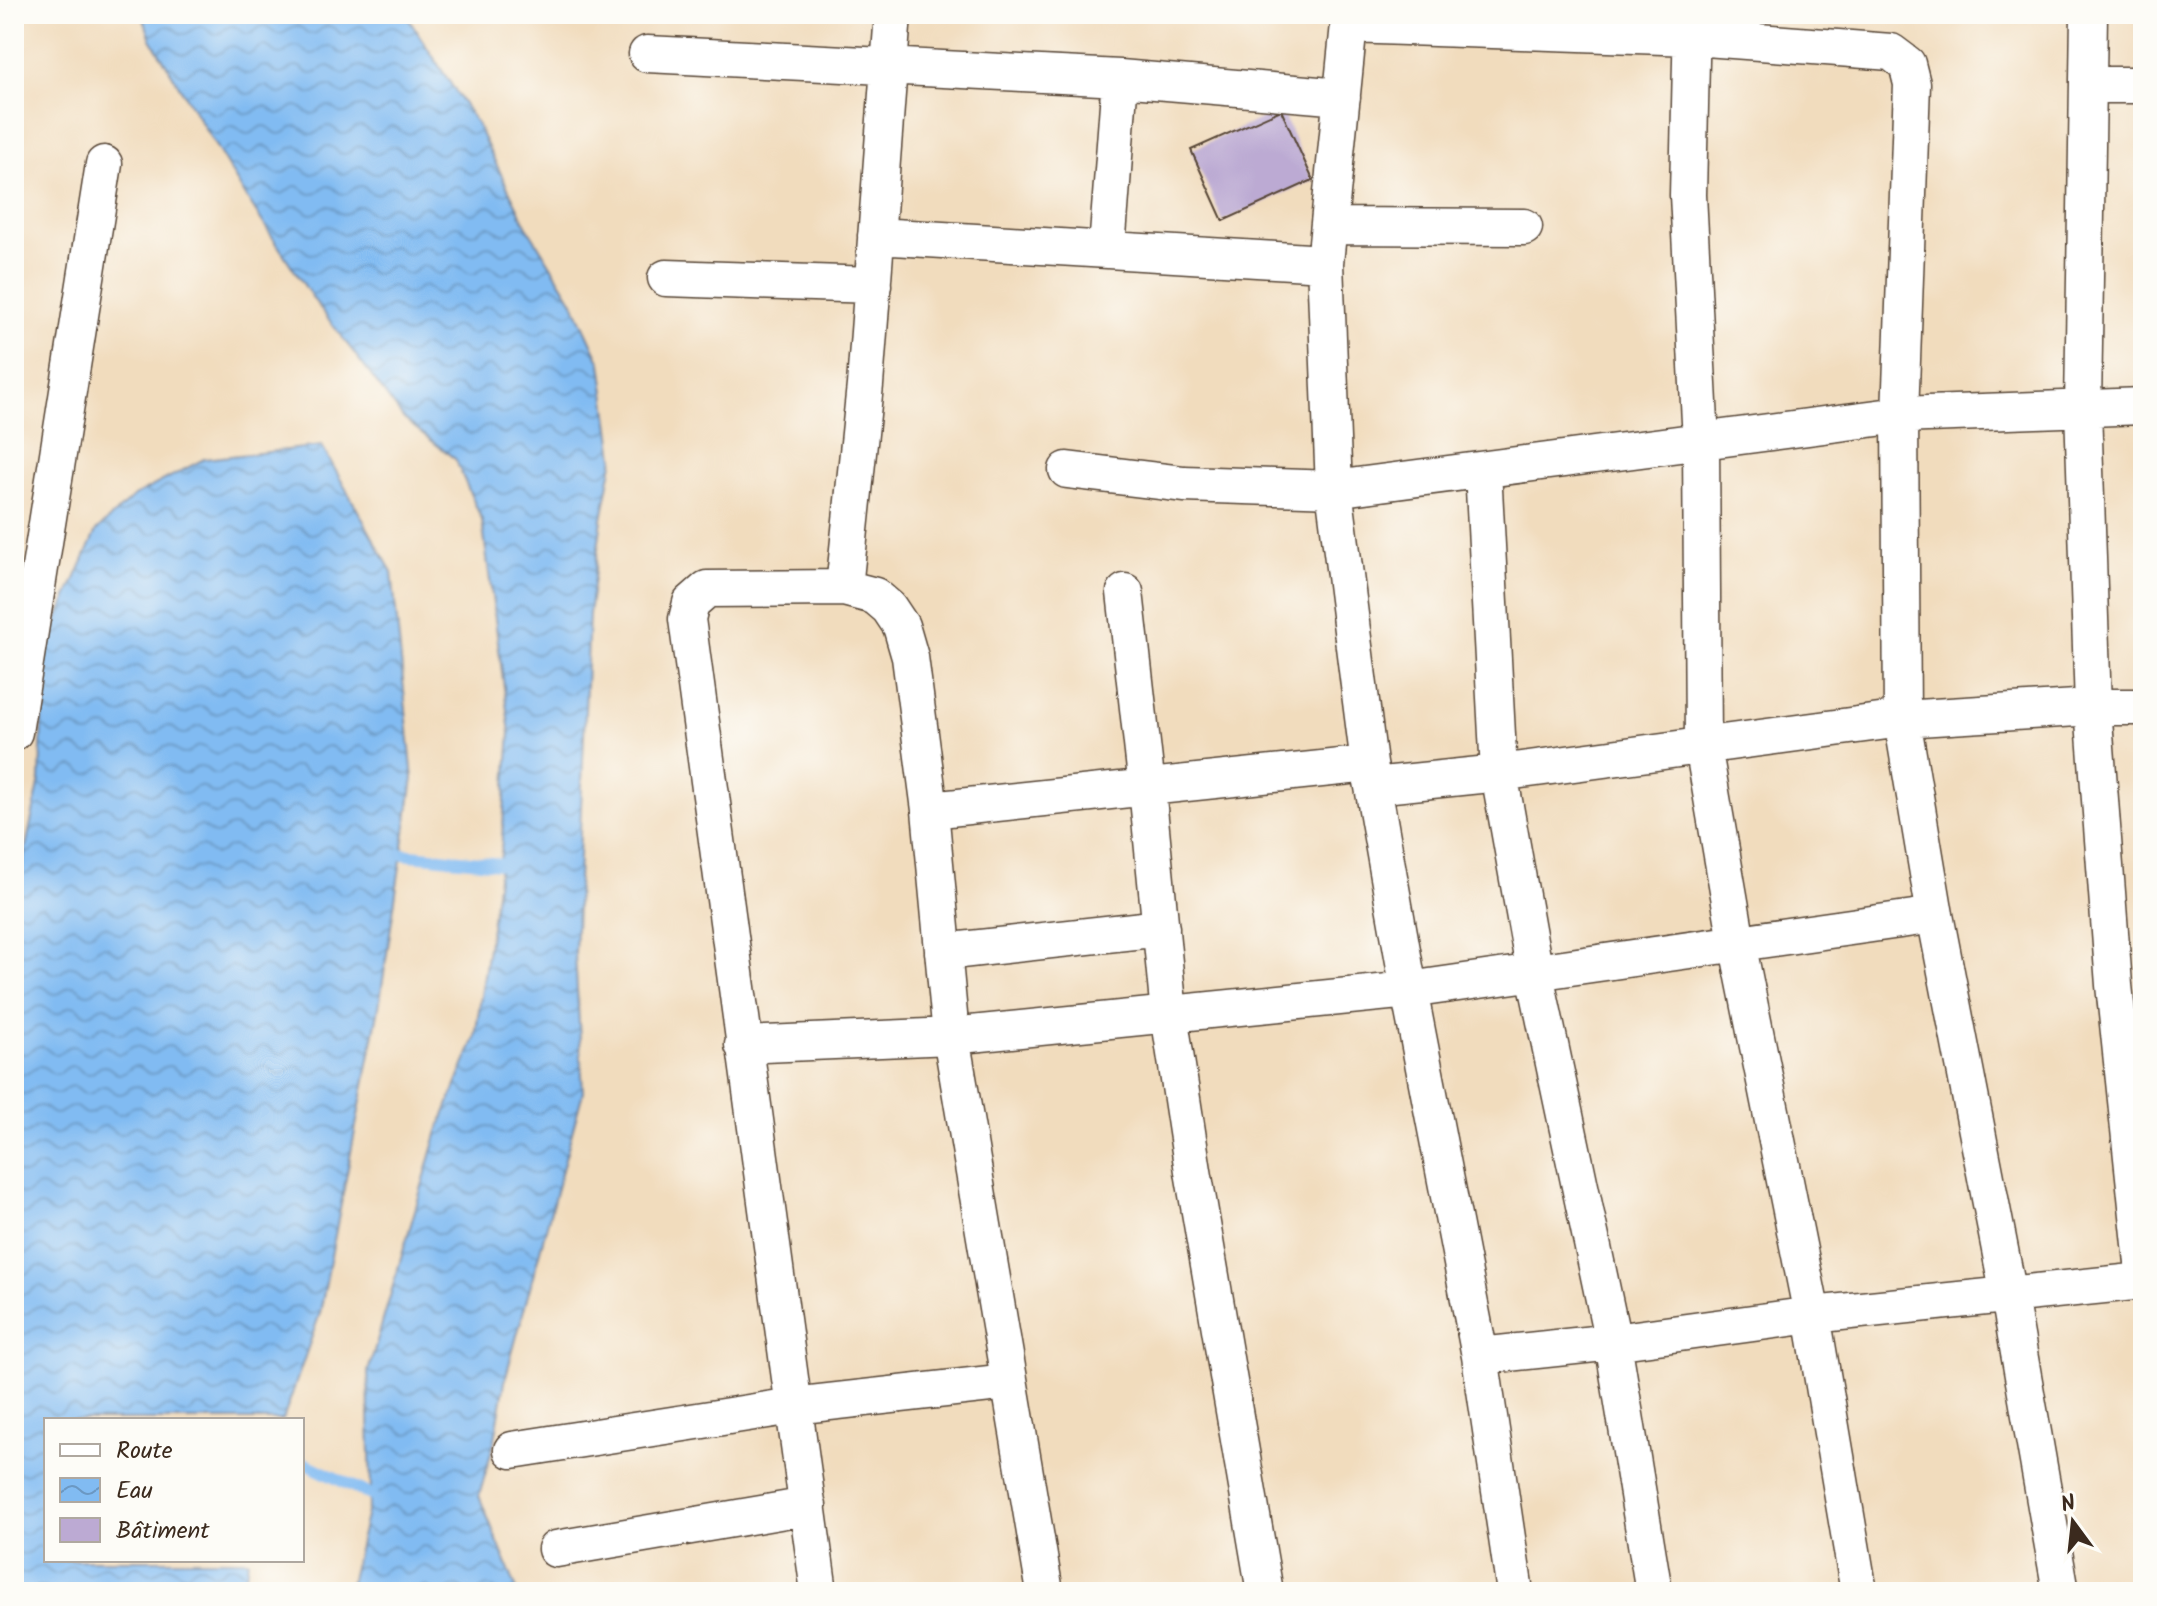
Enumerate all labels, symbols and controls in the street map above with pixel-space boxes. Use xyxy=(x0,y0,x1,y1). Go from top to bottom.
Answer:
legend xyxy=(44,1418,304,1562)
text: Route xyxy=(116,1432,173,1471)
text: Eau xyxy=(116,1472,153,1511)
north arrow xyxy=(2033,1482,2113,1562)
text: N xyxy=(2057,1486,2080,1524)
text: Bâtiment xyxy=(116,1512,210,1551)

